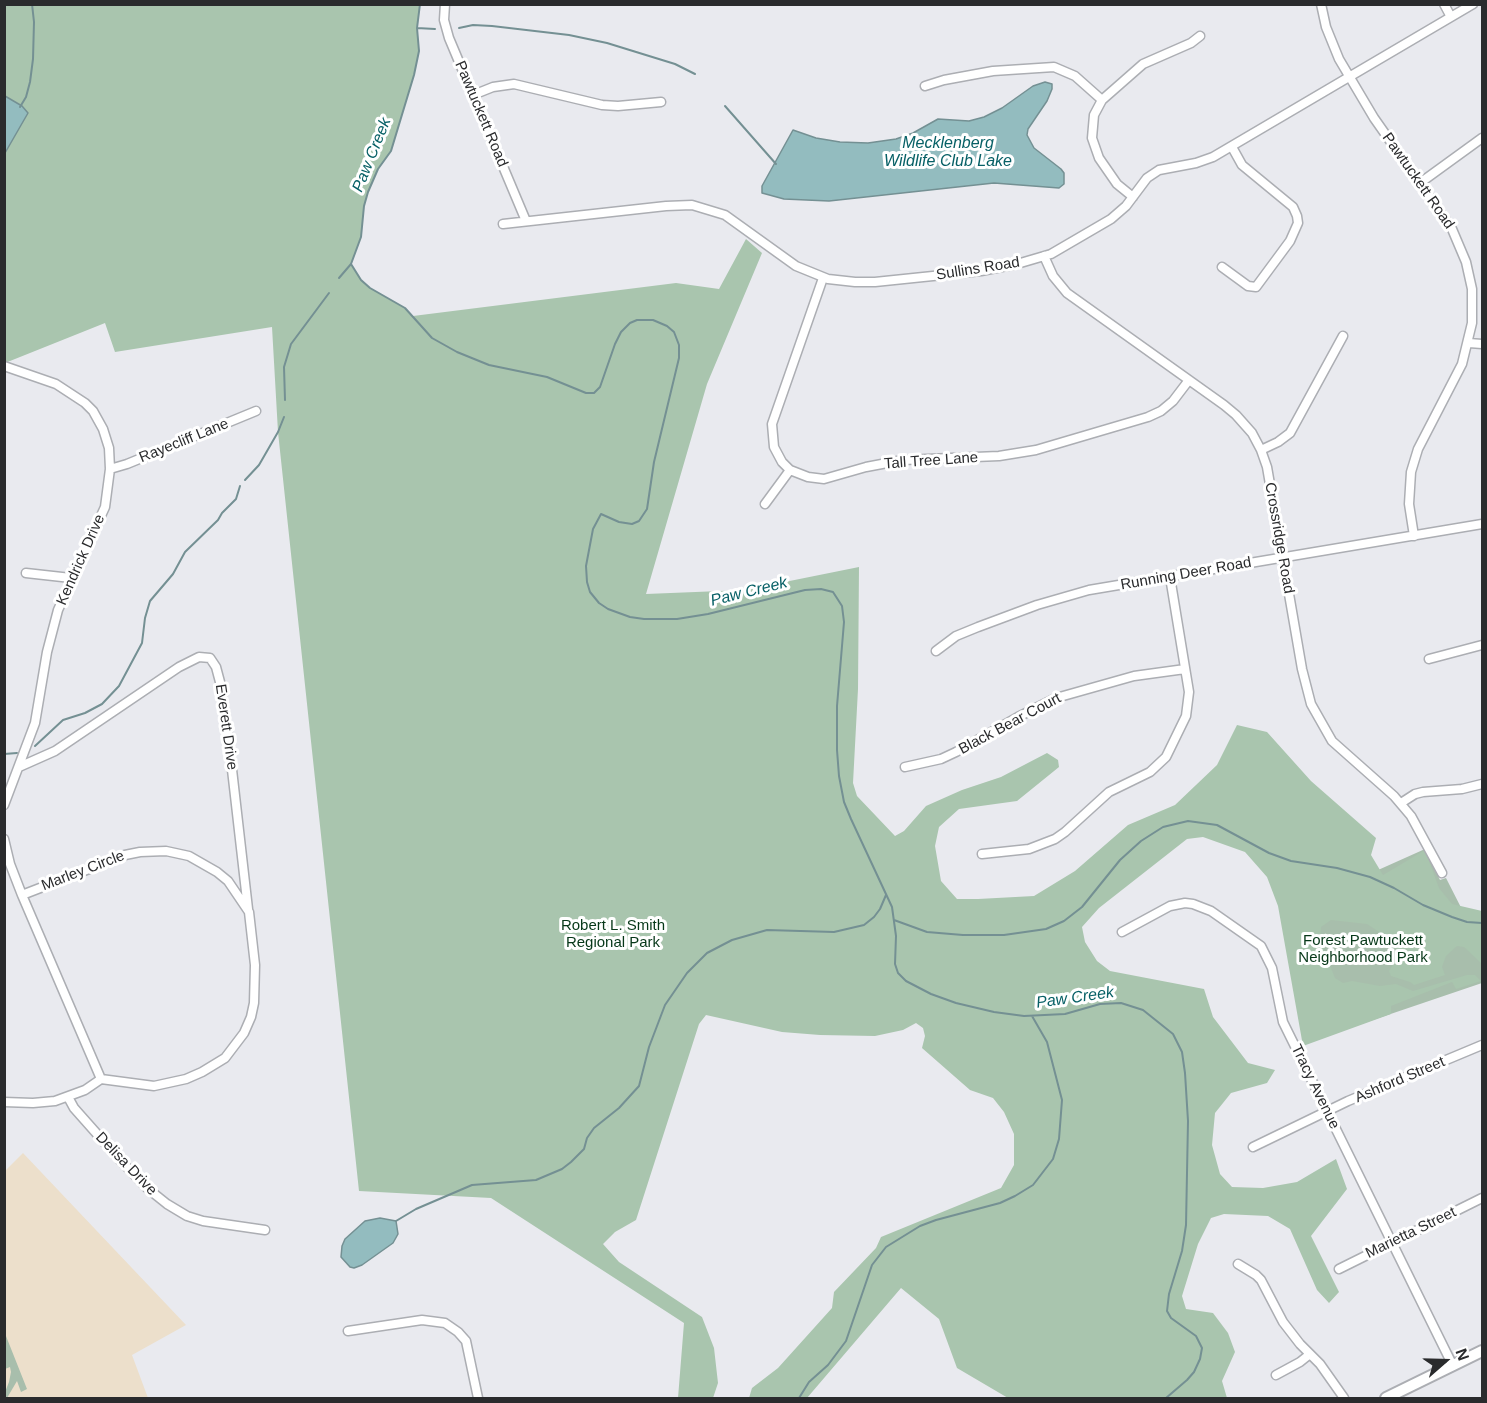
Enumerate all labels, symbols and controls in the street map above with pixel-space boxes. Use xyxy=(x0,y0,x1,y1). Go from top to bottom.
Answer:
street label: Pawtuckett Road xyxy=(451,58,511,170)
water label: Paw Creek xyxy=(348,115,396,195)
street label: Pawtuckett Road xyxy=(1378,129,1458,233)
water label: Mecklenberg Wildlife Club Lake xyxy=(884,134,1012,172)
street label: Sullins Road xyxy=(935,254,1021,284)
street label: Rayecliff Lane xyxy=(137,415,231,467)
street label: Tall Tree Lane xyxy=(883,449,979,473)
street label: Crossridge Road xyxy=(1260,481,1298,595)
street label: Kendrick Drive xyxy=(53,512,109,608)
street label: Running Deer Road xyxy=(1119,554,1253,594)
water label: Paw Creek xyxy=(709,573,789,611)
street label: Everett Drive xyxy=(211,683,241,771)
street label: Black Bear Court xyxy=(956,689,1064,759)
street label: Marley Circle xyxy=(39,847,127,895)
park label: Robert L. Smith Regional Park xyxy=(561,917,665,952)
park label: Forest Pawtuckett Neighborhood Park xyxy=(1298,932,1428,967)
water label: Paw Creek xyxy=(1035,983,1115,1013)
street label: Tracy Avenue xyxy=(1287,1042,1343,1132)
street label: Ashford Street xyxy=(1352,1053,1448,1107)
street label: Delisa Drive xyxy=(91,1129,161,1199)
street label: Marietta Street xyxy=(1363,1203,1459,1263)
north arrow xyxy=(1415,1331,1475,1391)
text: N xyxy=(1452,1346,1472,1363)

